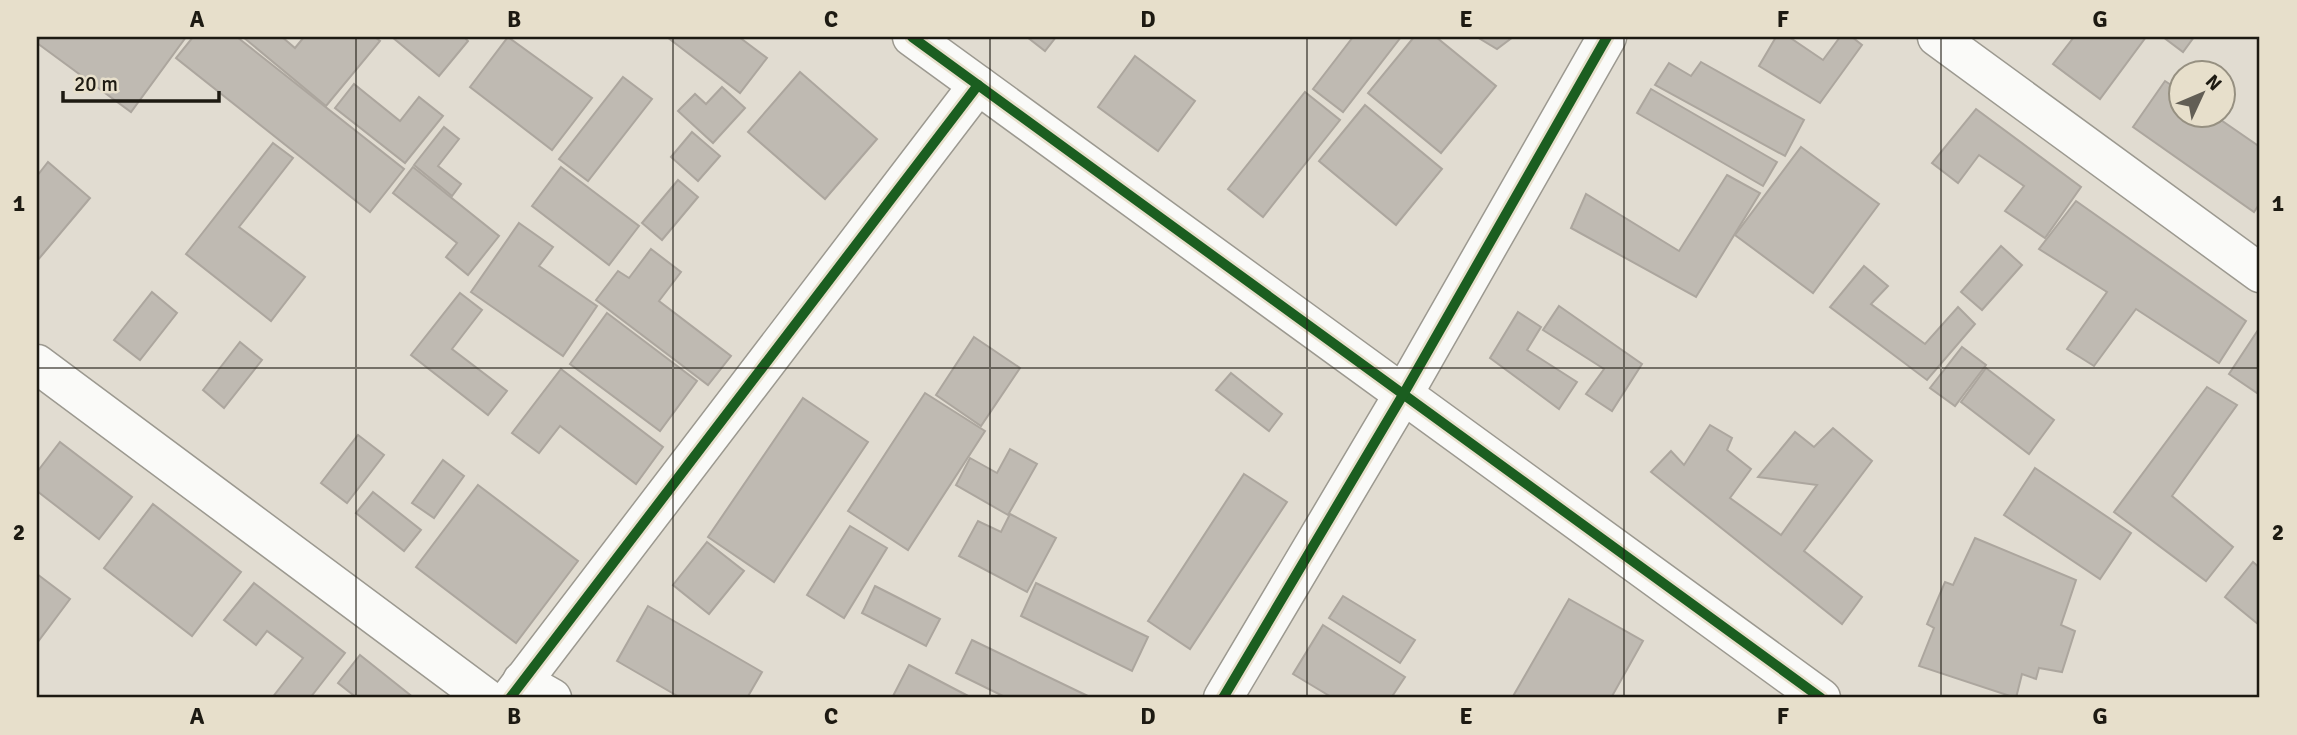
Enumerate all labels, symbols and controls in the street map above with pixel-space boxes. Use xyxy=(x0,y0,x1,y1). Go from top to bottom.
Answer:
text: A xyxy=(190,5,205,34)
text: B xyxy=(507,5,521,34)
text: C xyxy=(824,5,838,34)
text: D xyxy=(1140,5,1156,34)
text: E xyxy=(1459,5,1473,34)
text: F xyxy=(1777,5,1789,34)
text: G xyxy=(2092,5,2108,34)
scale bar xyxy=(63,60,219,104)
north arrow xyxy=(2168,60,2238,130)
text: N xyxy=(2200,70,2227,96)
text: 20 m xyxy=(74,71,118,97)
text: 1 xyxy=(13,189,25,218)
text: 1 xyxy=(2272,189,2284,218)
text: 2 xyxy=(13,518,25,547)
text: 2 xyxy=(2272,518,2284,547)
text: A xyxy=(190,702,205,731)
text: B xyxy=(507,702,521,731)
text: C xyxy=(824,702,838,731)
text: D xyxy=(1140,702,1156,731)
text: E xyxy=(1459,702,1473,731)
text: F xyxy=(1777,702,1789,731)
text: G xyxy=(2092,702,2108,731)

